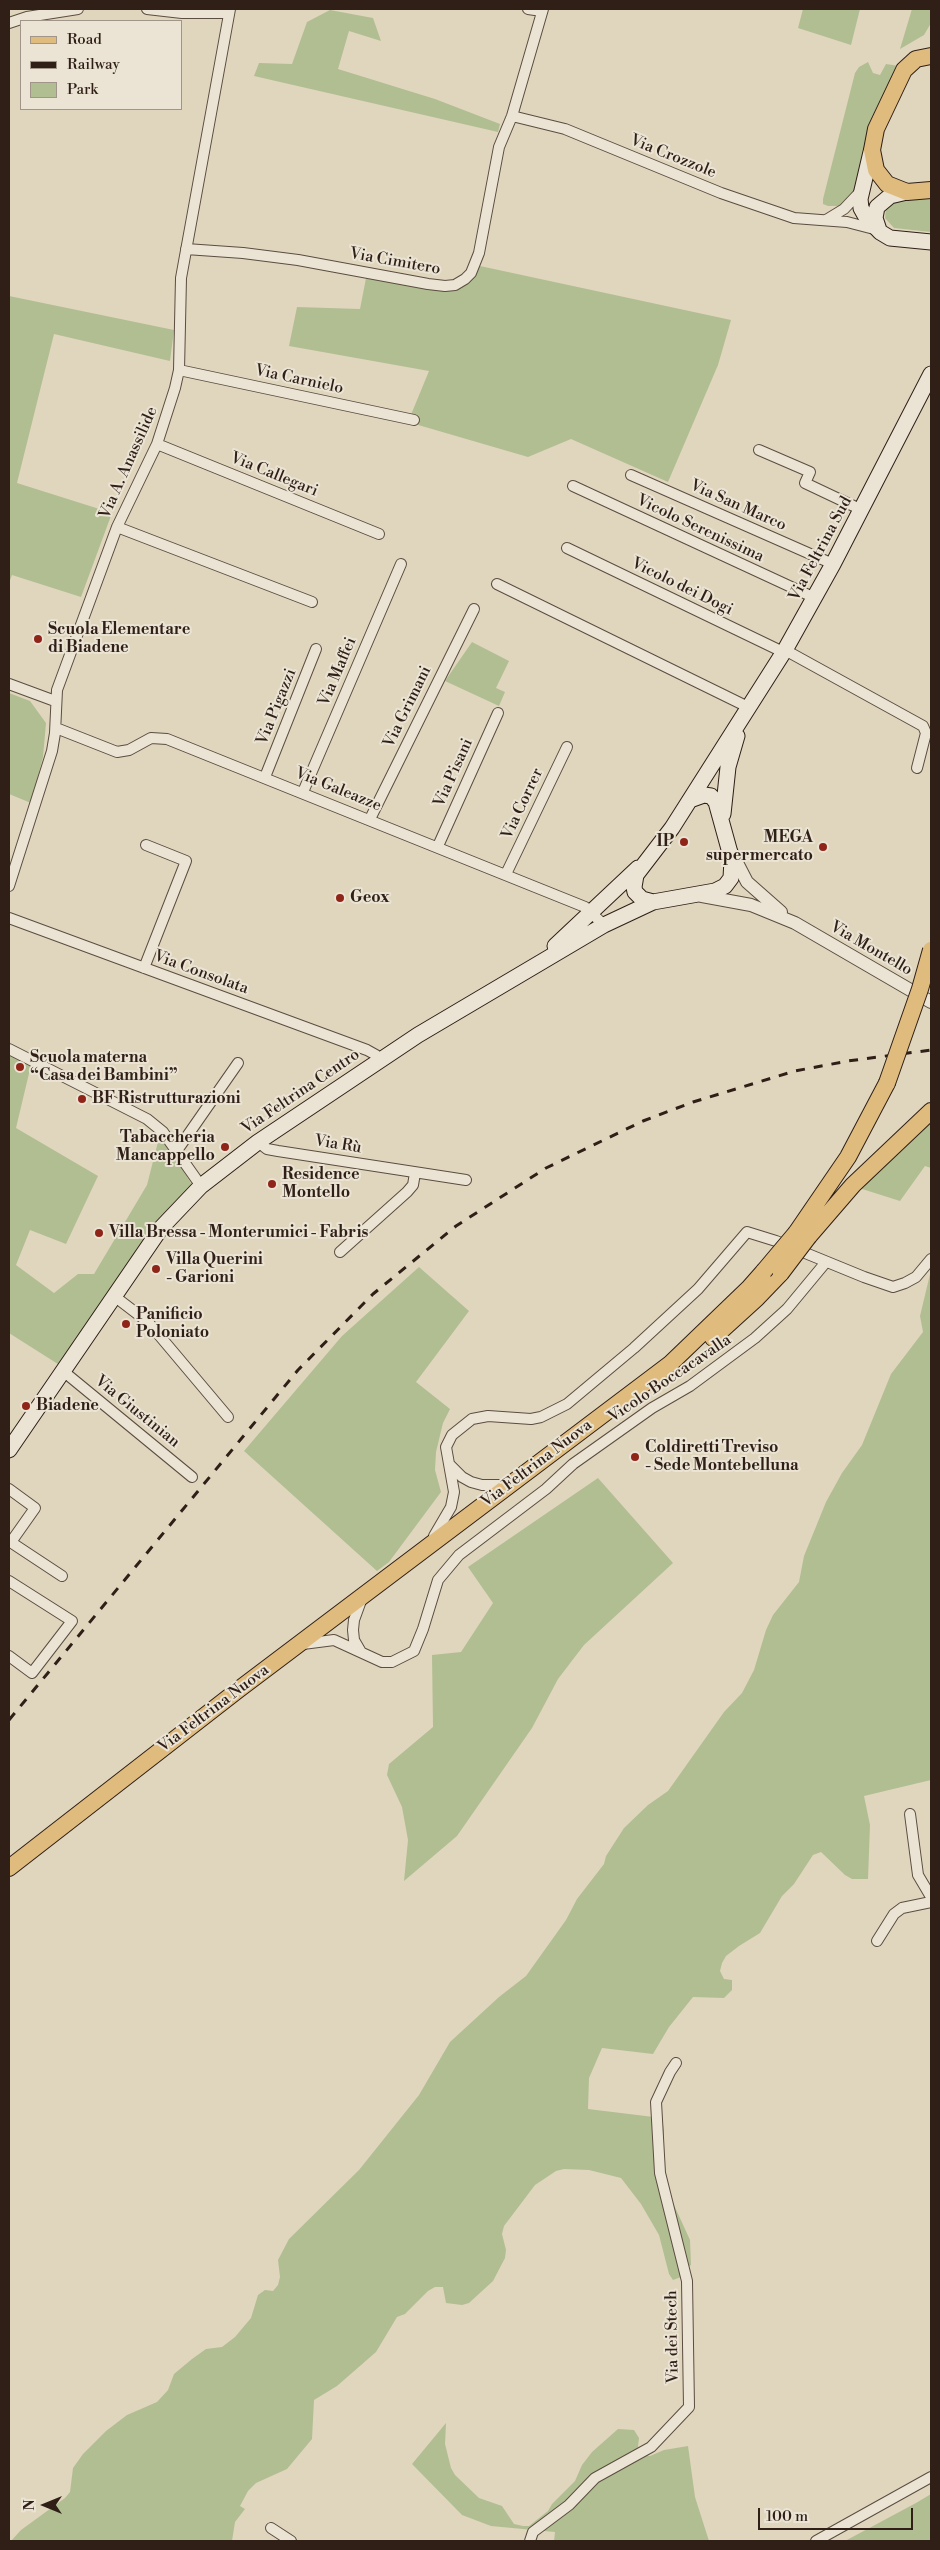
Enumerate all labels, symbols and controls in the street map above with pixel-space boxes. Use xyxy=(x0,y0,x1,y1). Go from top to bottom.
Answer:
legend xyxy=(20,20,182,110)
text: Road xyxy=(67,30,102,49)
text: Railway xyxy=(67,55,120,74)
text: Park xyxy=(67,80,98,99)
street label: Via Crozzole xyxy=(627,131,719,183)
street label: Via Cimitero xyxy=(348,245,442,279)
street label: Via Carnielo xyxy=(253,361,345,399)
street label: Via A. Anassilide xyxy=(96,404,162,522)
street label: Via Callegari xyxy=(227,449,321,501)
street label: Via San Marco xyxy=(687,476,789,536)
street label: Vicolo Serenissima xyxy=(633,491,767,567)
street label: Via Feltrina Sud xyxy=(785,493,857,605)
street label: Vicolo dei Dogi xyxy=(628,554,736,620)
place label: Scuola Elementare di Biadene xyxy=(48,620,190,658)
marker: Scuola Elementare di Biadene xyxy=(32,633,44,645)
street label: Via Maffei xyxy=(315,635,361,709)
street label: Via Grimani xyxy=(380,663,436,751)
street label: Via Pigazzi xyxy=(253,666,301,748)
street label: Via Pisani xyxy=(430,736,478,810)
street label: Via Galeazze xyxy=(292,764,384,816)
street label: Via Correr xyxy=(498,765,548,843)
place label: MEGA supermercato xyxy=(706,828,813,866)
place label: IP xyxy=(657,832,674,852)
marker: IP xyxy=(678,836,690,848)
marker: MEGA supermercato xyxy=(817,841,829,853)
place label: Geox xyxy=(350,888,390,908)
marker: Geox xyxy=(334,892,346,904)
street label: Via Montello xyxy=(826,918,916,980)
street label: Via Consolata xyxy=(151,947,251,999)
street label: Via Feltrina Centro xyxy=(238,1045,364,1139)
place label: Scuola materna “Casa dei Bambini” xyxy=(30,1048,178,1086)
marker: Scuola materna “Casa dei Bambini” xyxy=(14,1061,26,1073)
place label: BF Ristrutturazioni xyxy=(92,1089,241,1109)
marker: BF Ristrutturazioni xyxy=(76,1093,88,1105)
place label: Tabaccheria Mancappello xyxy=(116,1128,215,1166)
street label: Via Rù xyxy=(313,1132,363,1158)
marker: Tabaccheria Mancappello xyxy=(219,1141,231,1153)
place label: Residence Montello xyxy=(282,1165,360,1203)
marker: Residence Montello xyxy=(266,1178,278,1190)
place label: Villa Bressa - Monterumici - Fabris xyxy=(109,1223,368,1243)
marker: Villa Bressa - Monterumici - Fabris xyxy=(93,1227,105,1239)
place label: Villa Querini - Garioni xyxy=(166,1250,263,1288)
marker: Villa Querini - Garioni xyxy=(150,1263,162,1275)
place label: Panificio Poloniato xyxy=(136,1305,209,1343)
marker: Panificio Poloniato xyxy=(120,1318,132,1330)
street label: Vicolo Boccacavalla xyxy=(605,1331,735,1427)
street label: Via Giustinian xyxy=(91,1372,183,1452)
place label: Biadene xyxy=(36,1396,99,1416)
marker: Biadene xyxy=(20,1400,32,1412)
street label: Via Feltrina Nuova xyxy=(478,1416,596,1512)
place label: Coldiretti Treviso - Sede Montebelluna xyxy=(645,1438,799,1476)
marker: Coldiretti Treviso - Sede Montebelluna xyxy=(629,1451,641,1463)
street label: Via Feltrina Nuova xyxy=(155,1661,273,1757)
street label: Via dei Stech xyxy=(663,2290,683,2384)
north arrow xyxy=(20,2480,70,2530)
scale bar xyxy=(760,2498,915,2530)
text: N xyxy=(21,2499,39,2511)
text: 100 m xyxy=(766,2507,808,2526)

